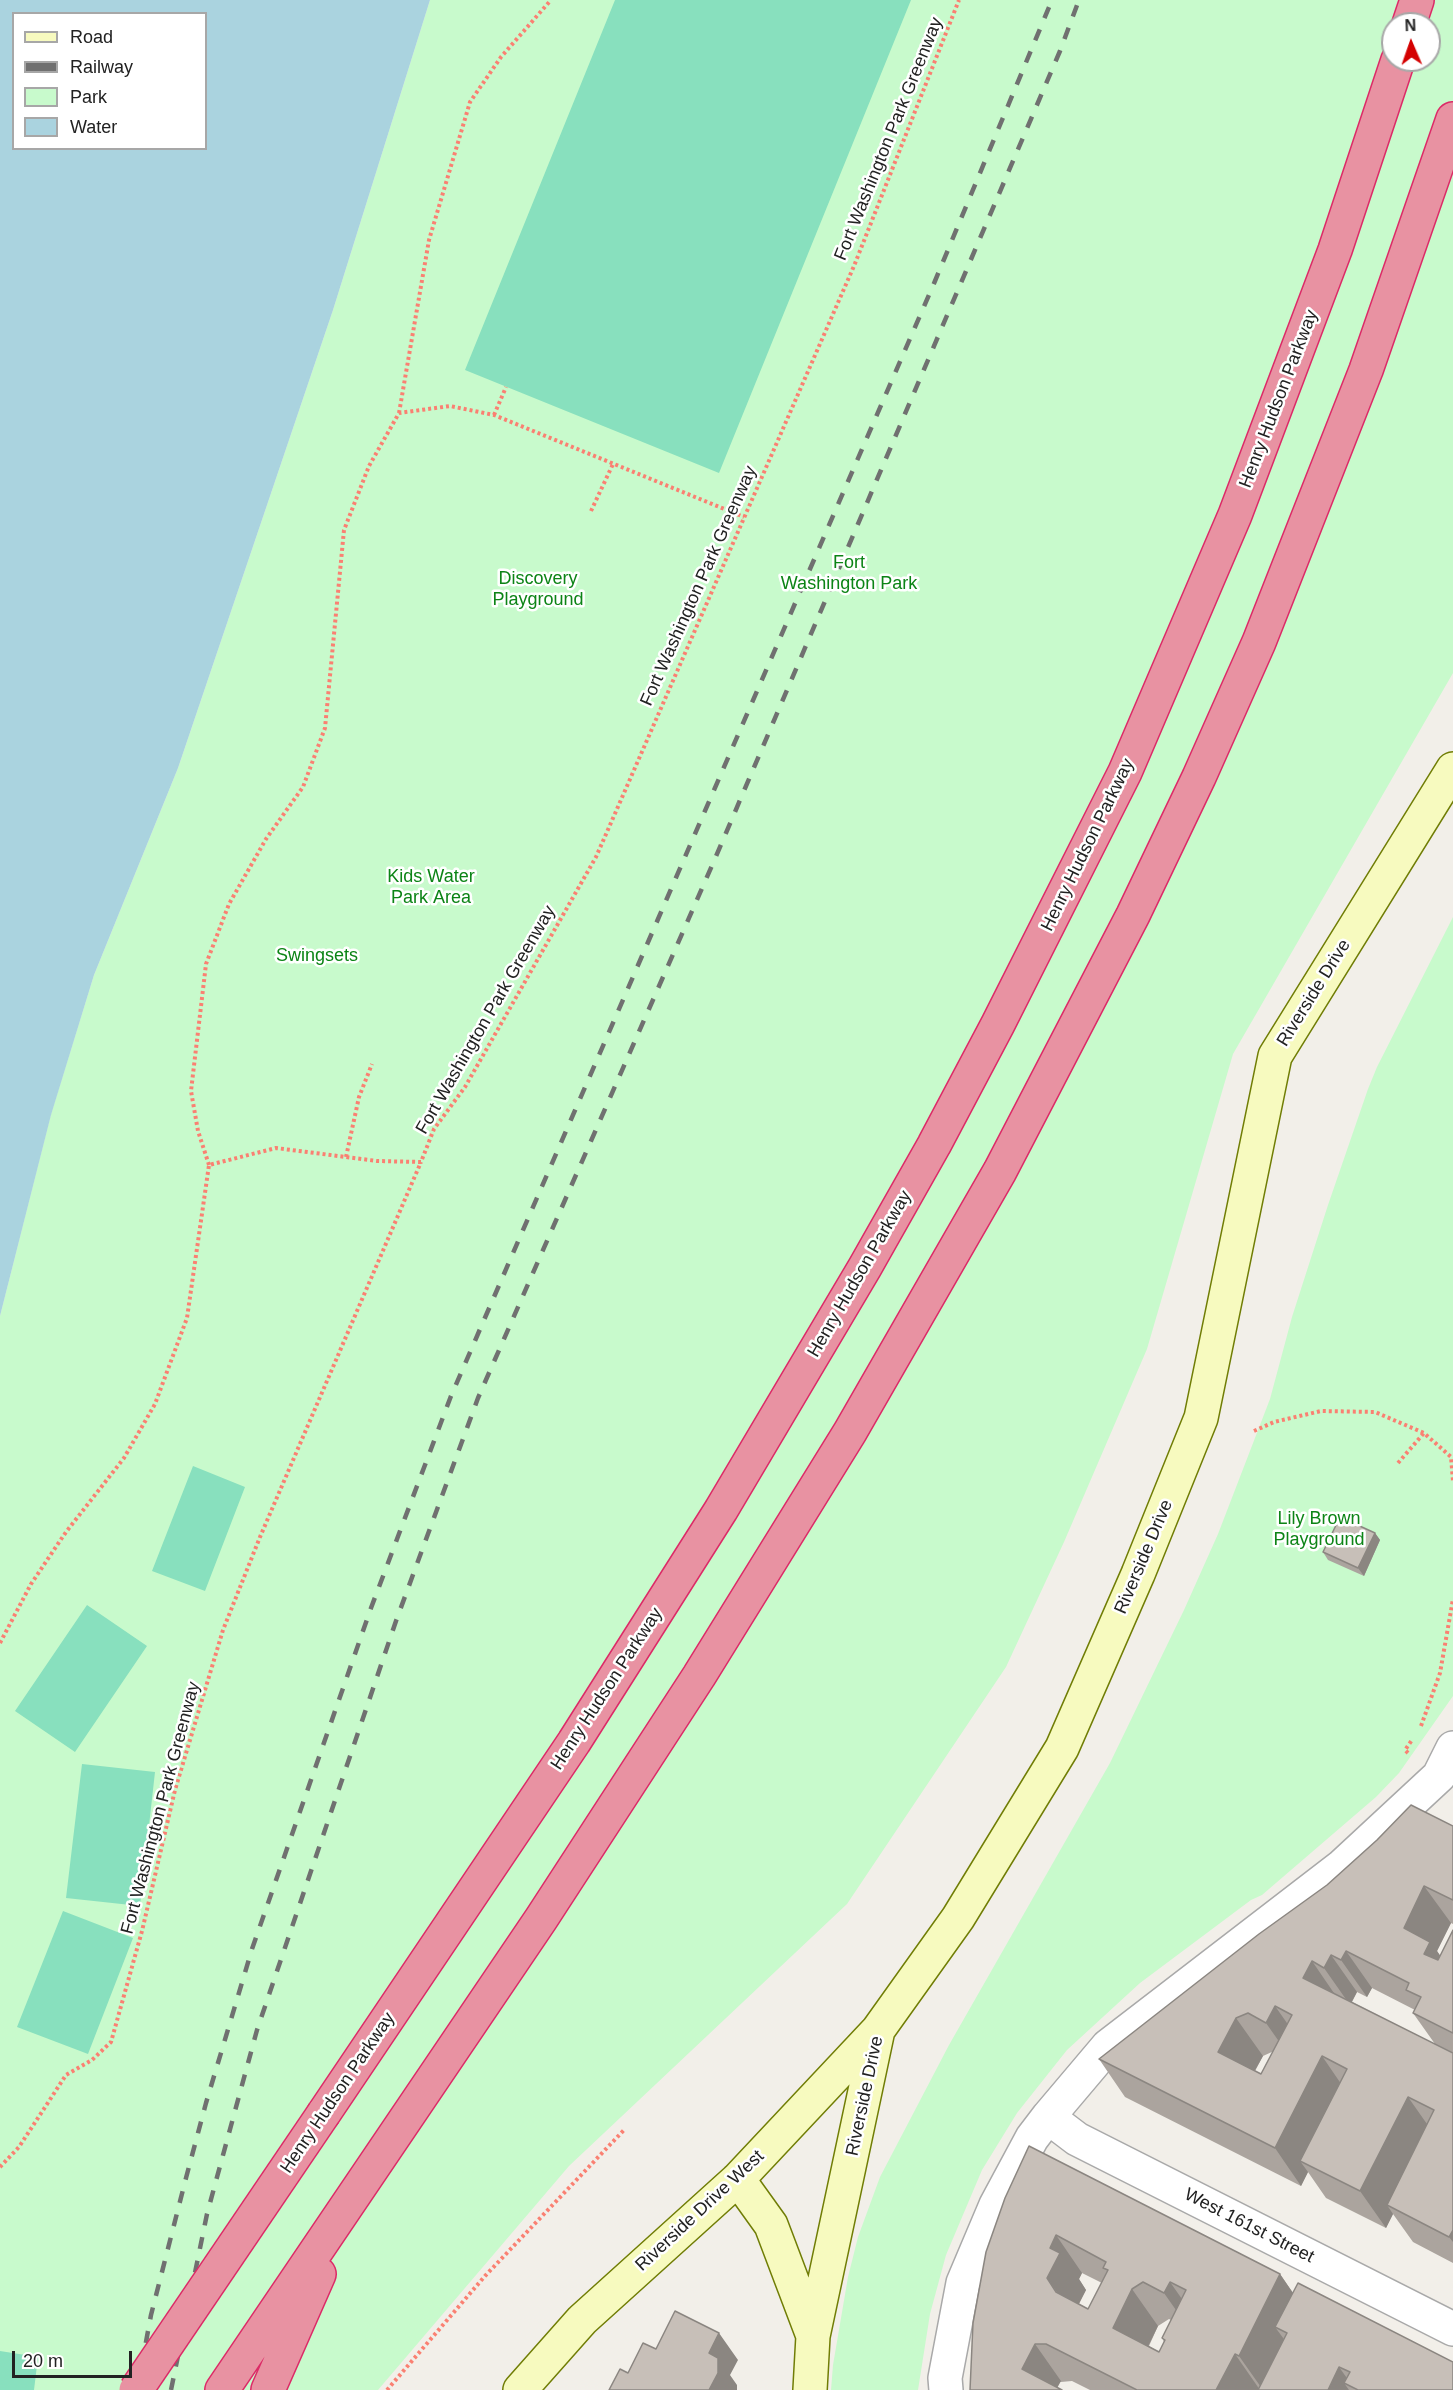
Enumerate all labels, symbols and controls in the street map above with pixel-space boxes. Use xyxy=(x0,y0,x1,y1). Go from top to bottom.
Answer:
legend xyxy=(12,12,207,150)
north arrow xyxy=(1381,12,1441,72)
street label: Fort Washington Park Greenway xyxy=(830,14,948,264)
text: N xyxy=(1404,17,1416,34)
text: Road xyxy=(70,27,113,47)
text: Railway xyxy=(70,57,133,77)
text: Park xyxy=(70,87,107,107)
text: Water xyxy=(70,117,117,137)
street label: Henry Hudson Parkway xyxy=(1235,307,1323,491)
street label: Fort Washington Park Greenway xyxy=(636,463,762,709)
park label: Fort Washington Park xyxy=(781,552,917,594)
park label: Discovery Playground xyxy=(492,568,584,610)
street label: Henry Hudson Parkway xyxy=(1037,755,1139,935)
park label: Kids Water Park Area xyxy=(387,866,475,908)
street label: Fort Washington Park Greenway xyxy=(412,902,560,1138)
street label: Riverside Drive xyxy=(1273,936,1355,1050)
park label: Swingsets xyxy=(276,945,358,967)
street label: Henry Hudson Parkway xyxy=(803,1187,917,1361)
street label: Riverside Drive xyxy=(1110,1497,1178,1617)
park label: Lily Brown Playground xyxy=(1273,1508,1365,1550)
street label: Henry Hudson Parkway xyxy=(546,1604,668,1774)
street label: Fort Washington Park Greenway xyxy=(117,1679,205,1937)
street label: Henry Hudson Parkway xyxy=(276,2009,400,2177)
street label: Riverside Drive xyxy=(842,2034,888,2158)
street label: Riverside Drive West xyxy=(631,2146,769,2276)
street label: West 161st Street xyxy=(1181,2184,1317,2268)
scale bar xyxy=(15,2339,135,2377)
text: 20 m xyxy=(23,2351,63,2371)

